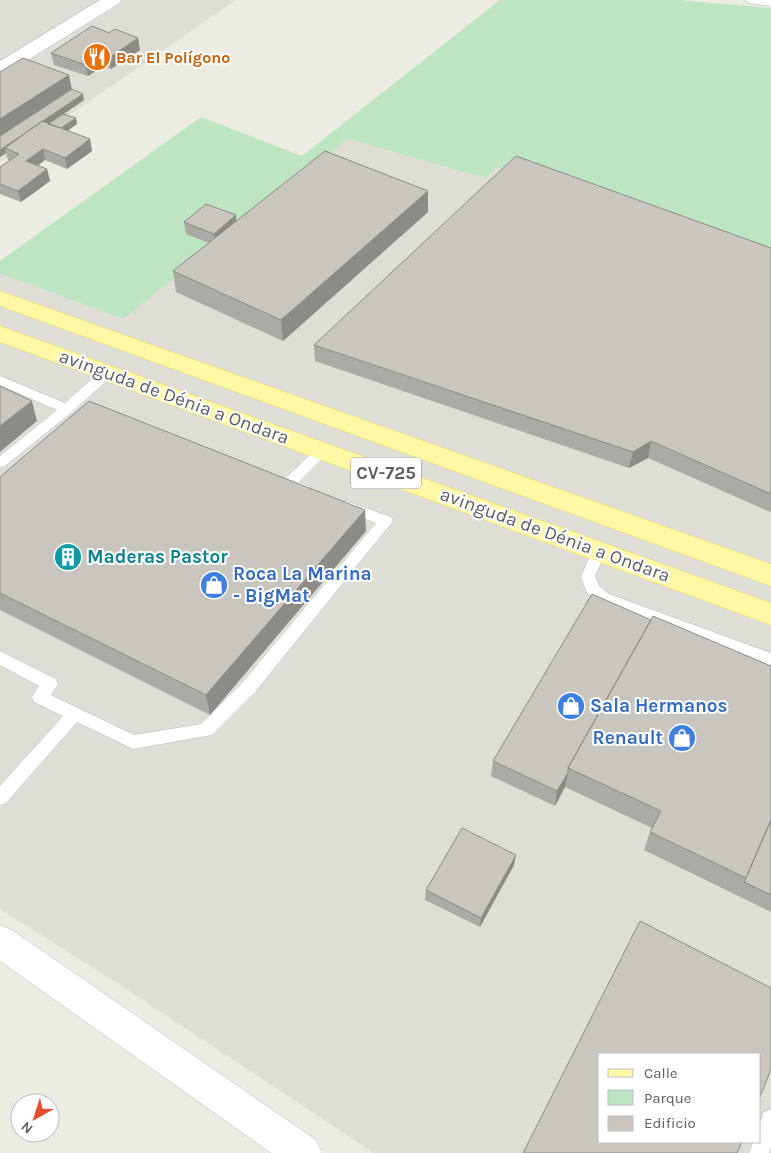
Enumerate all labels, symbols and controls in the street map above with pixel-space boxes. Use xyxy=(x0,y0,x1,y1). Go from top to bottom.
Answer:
restaurant icon: Bar El Polígono xyxy=(82,42,112,72)
place label: Bar El Polígono xyxy=(116,48,230,67)
street label: avinguda de Dénia a Ondara xyxy=(56,345,292,449)
road number: CV-725 xyxy=(351,458,421,488)
street label: avinguda de Dénia a Ondara xyxy=(437,483,673,587)
building icon: Maderas Pastor xyxy=(53,542,83,572)
place label: Maderas Pastor xyxy=(87,546,228,568)
place label: Roca La Marina - BigMat xyxy=(233,563,372,607)
shop icon: Roca La Marina - BigMat xyxy=(199,570,229,600)
shop icon: Sala Hermanos xyxy=(556,691,586,721)
place label: Sala Hermanos xyxy=(590,695,728,717)
shop icon: Renault xyxy=(667,723,697,753)
place label: Renault xyxy=(593,727,663,749)
legend xyxy=(598,1053,761,1143)
text: Calle xyxy=(644,1064,678,1082)
text: Parque xyxy=(644,1089,692,1107)
north arrow xyxy=(10,1093,60,1143)
text: Edificio xyxy=(644,1114,696,1132)
text: N xyxy=(18,1118,36,1137)

